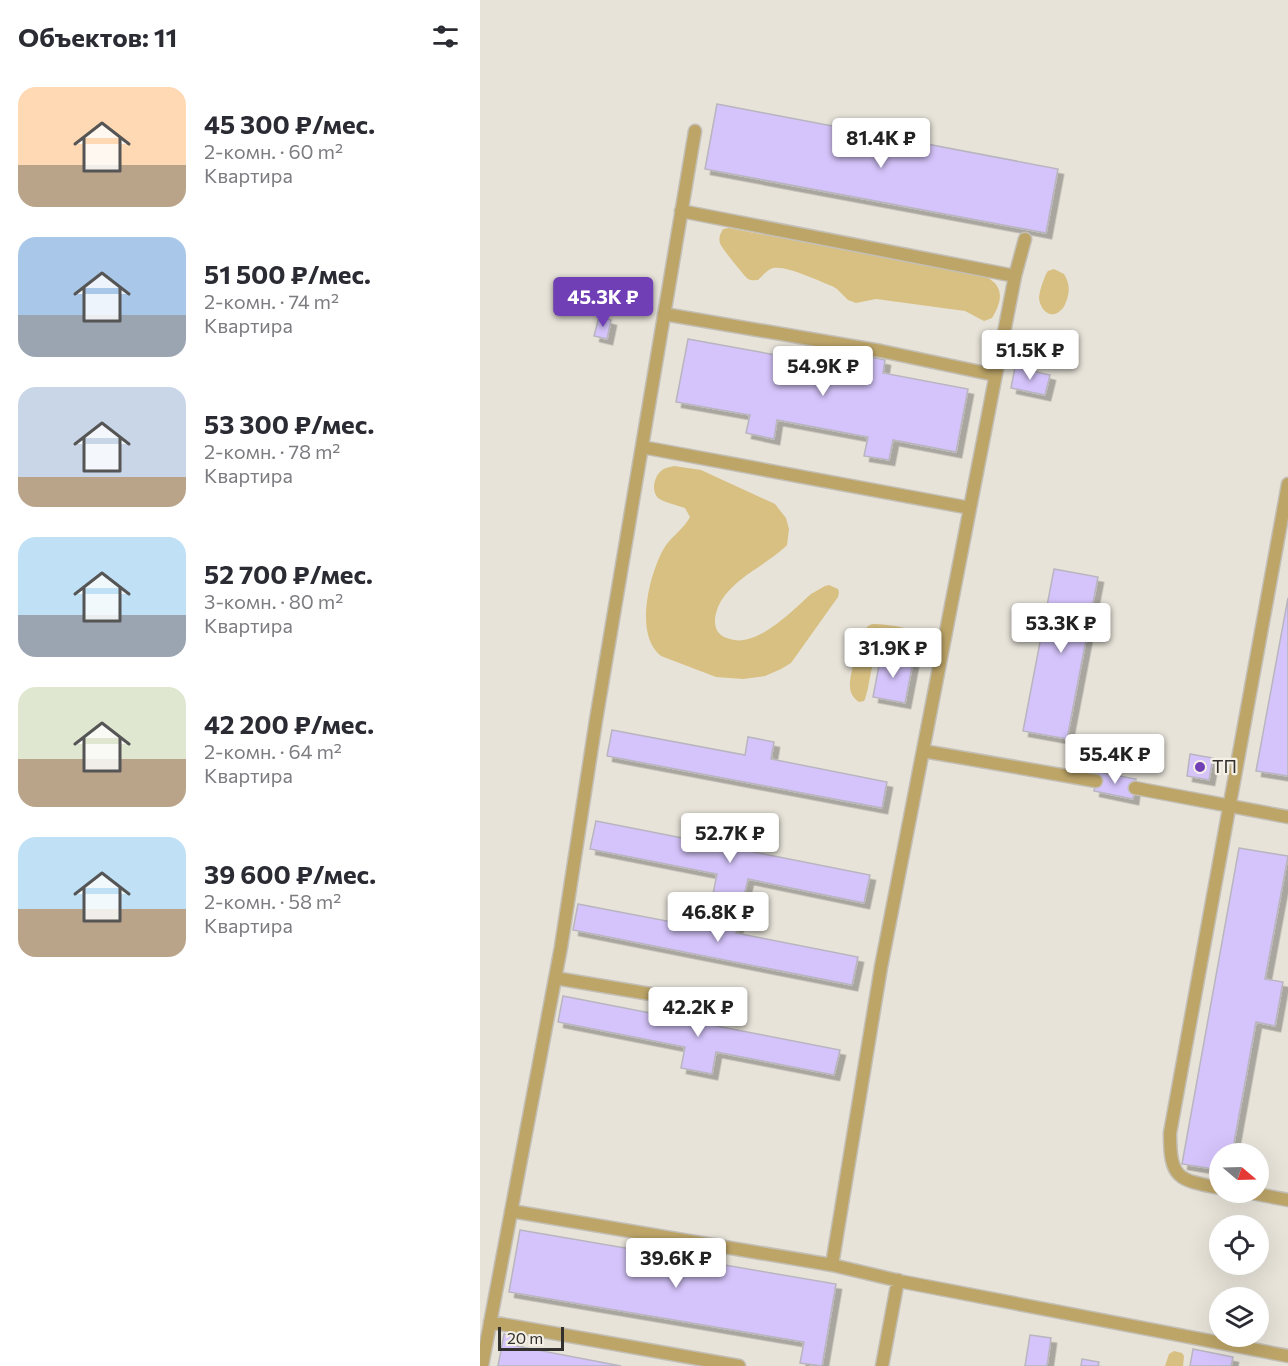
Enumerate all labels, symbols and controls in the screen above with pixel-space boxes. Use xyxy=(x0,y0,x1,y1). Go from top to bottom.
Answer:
icon: filters xyxy=(429,20,462,53)
text: Объектов: 11 xyxy=(18,21,177,52)
text: 45 300 ₽/мес. xyxy=(204,108,375,139)
icon: home xyxy=(66,111,138,183)
pin: 81.4K ₽ xyxy=(826,118,936,169)
text: 81.4K ₽ xyxy=(846,125,916,149)
text: 2-комн. · 60 m² xyxy=(204,139,343,163)
text: Квартира xyxy=(204,163,293,187)
text: 51 500 ₽/мес. xyxy=(204,258,371,289)
icon: home xyxy=(66,261,138,333)
pin: 45.3K ₽ xyxy=(548,277,658,328)
text: 45.3K ₽ xyxy=(567,284,639,308)
text: 2-комн. · 74 m² xyxy=(204,289,339,313)
text: Квартира xyxy=(204,313,293,337)
pin: 51.5K ₽ xyxy=(975,330,1085,381)
text: 51.5K ₽ xyxy=(996,337,1064,361)
pin: 54.9K ₽ xyxy=(768,346,878,397)
text: 54.9K ₽ xyxy=(787,353,859,377)
text: 53 300 ₽/мес. xyxy=(204,408,374,439)
icon: home xyxy=(66,411,138,483)
text: 2-комн. · 78 m² xyxy=(204,439,340,463)
text: Квартира xyxy=(204,463,293,487)
text: 52 700 ₽/мес. xyxy=(204,558,373,589)
icon: home xyxy=(66,561,138,633)
text: 3-комн. · 80 m² xyxy=(204,589,343,613)
pin: 53.3K ₽ xyxy=(1006,603,1116,654)
text: 53.3K ₽ xyxy=(1026,610,1096,634)
text: Квартира xyxy=(204,613,293,637)
pin: 31.9K ₽ xyxy=(838,628,948,679)
text: 31.9K ₽ xyxy=(858,635,928,659)
text: 42 200 ₽/мес. xyxy=(204,708,374,739)
icon: home xyxy=(66,711,138,783)
pin: 55.4K ₽ xyxy=(1060,734,1170,785)
text: 2-комн. · 64 m² xyxy=(204,739,342,763)
text: 55.4K ₽ xyxy=(1079,741,1151,765)
place label: ТП xyxy=(1212,755,1237,777)
marker: ТП xyxy=(1193,760,1207,774)
text: Квартира xyxy=(204,763,293,787)
pin: 52.7K ₽ xyxy=(675,813,785,864)
text: 52.7K ₽ xyxy=(695,820,765,844)
text: 39 600 ₽/мес. xyxy=(204,858,376,889)
icon: home xyxy=(66,861,138,933)
text: 2-комн. · 58 m² xyxy=(204,889,341,913)
pin: 46.8K ₽ xyxy=(663,892,773,943)
text: 46.8K ₽ xyxy=(682,899,754,923)
text: Квартира xyxy=(204,913,293,937)
pin: 42.2K ₽ xyxy=(643,987,753,1038)
text: 42.2K ₽ xyxy=(662,994,734,1018)
north arrow xyxy=(1209,1143,1269,1203)
map controls xyxy=(1209,1143,1269,1347)
button: locate xyxy=(1209,1215,1269,1275)
pin: 39.6K ₽ xyxy=(621,1238,731,1289)
text: 39.6K ₽ xyxy=(640,1245,712,1269)
button: layers xyxy=(1209,1287,1269,1347)
scale bar xyxy=(498,1324,564,1352)
text: 20 m xyxy=(507,1328,543,1347)

